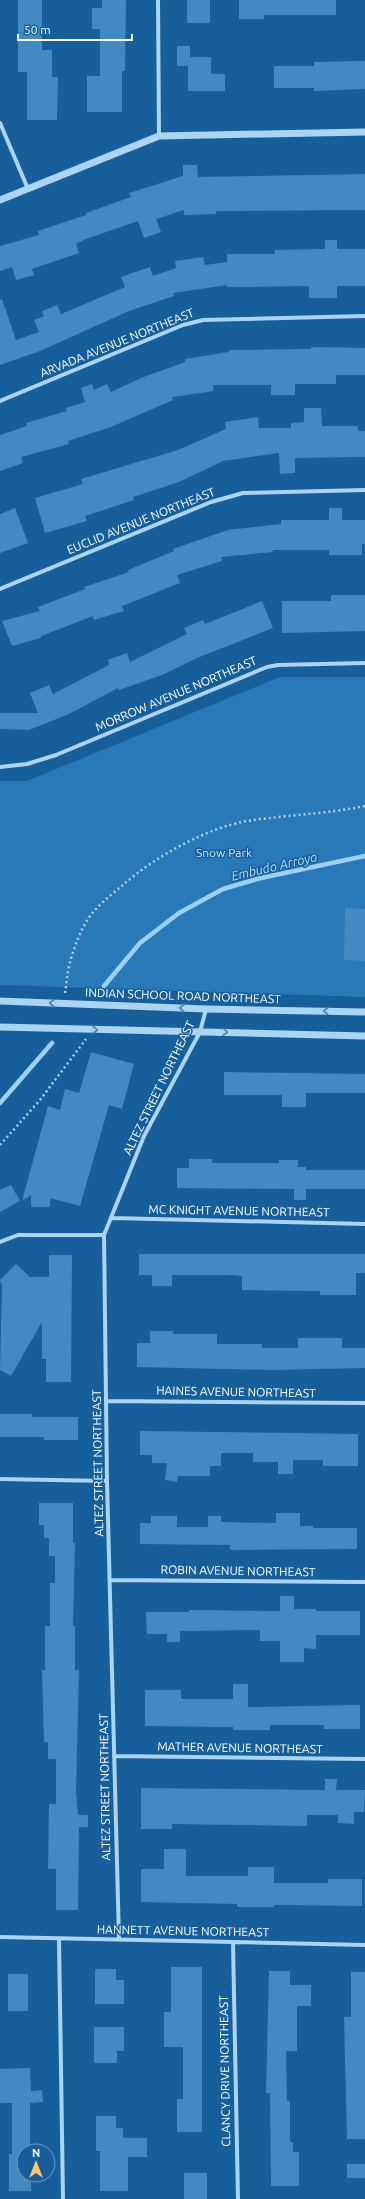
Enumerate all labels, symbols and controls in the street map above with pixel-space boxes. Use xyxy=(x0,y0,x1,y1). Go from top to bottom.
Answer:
scale bar xyxy=(18,16,132,42)
text: 50 m xyxy=(24,23,51,36)
street label: ARVADA AVENUE NORTHEAST xyxy=(38,305,196,379)
street label: EUCLID AVENUE NORTHEAST xyxy=(65,485,217,556)
street label: MORROW AVENUE NORTHEAST xyxy=(93,653,259,733)
park label: Snow Park xyxy=(196,846,252,859)
water label: Embudo Arroyo xyxy=(230,849,318,883)
street label: INDIAN SCHOOL ROAD NORTHEAST xyxy=(85,986,281,1005)
one-way arrow xyxy=(49,998,55,1007)
one-way arrow xyxy=(179,1003,185,1012)
one-way arrow xyxy=(323,1007,329,1015)
street label: ALTEZ STREET NORTHEAST xyxy=(120,1018,197,1157)
one-way arrow xyxy=(92,1026,98,1034)
one-way arrow xyxy=(222,1028,228,1036)
street label: MC KNIGHT AVENUE NORTHEAST xyxy=(148,1202,330,1219)
street label: HAINES AVENUE NORTHEAST xyxy=(156,1384,316,1399)
street label: ALTEZ STREET NORTHEAST xyxy=(90,1389,105,1537)
street label: ROBIN AVENUE NORTHEAST xyxy=(161,1563,316,1578)
street label: ALTEZ STREET NORTHEAST xyxy=(97,1713,112,1861)
street label: MATHER AVENUE NORTHEAST xyxy=(157,1740,323,1755)
street label: HANNETT AVENUE NORTHEAST xyxy=(97,1922,270,1939)
street label: CLANCY DRIVE NORTHEAST xyxy=(217,1995,232,2147)
north arrow xyxy=(16,2143,56,2183)
text: N xyxy=(32,2147,40,2159)

